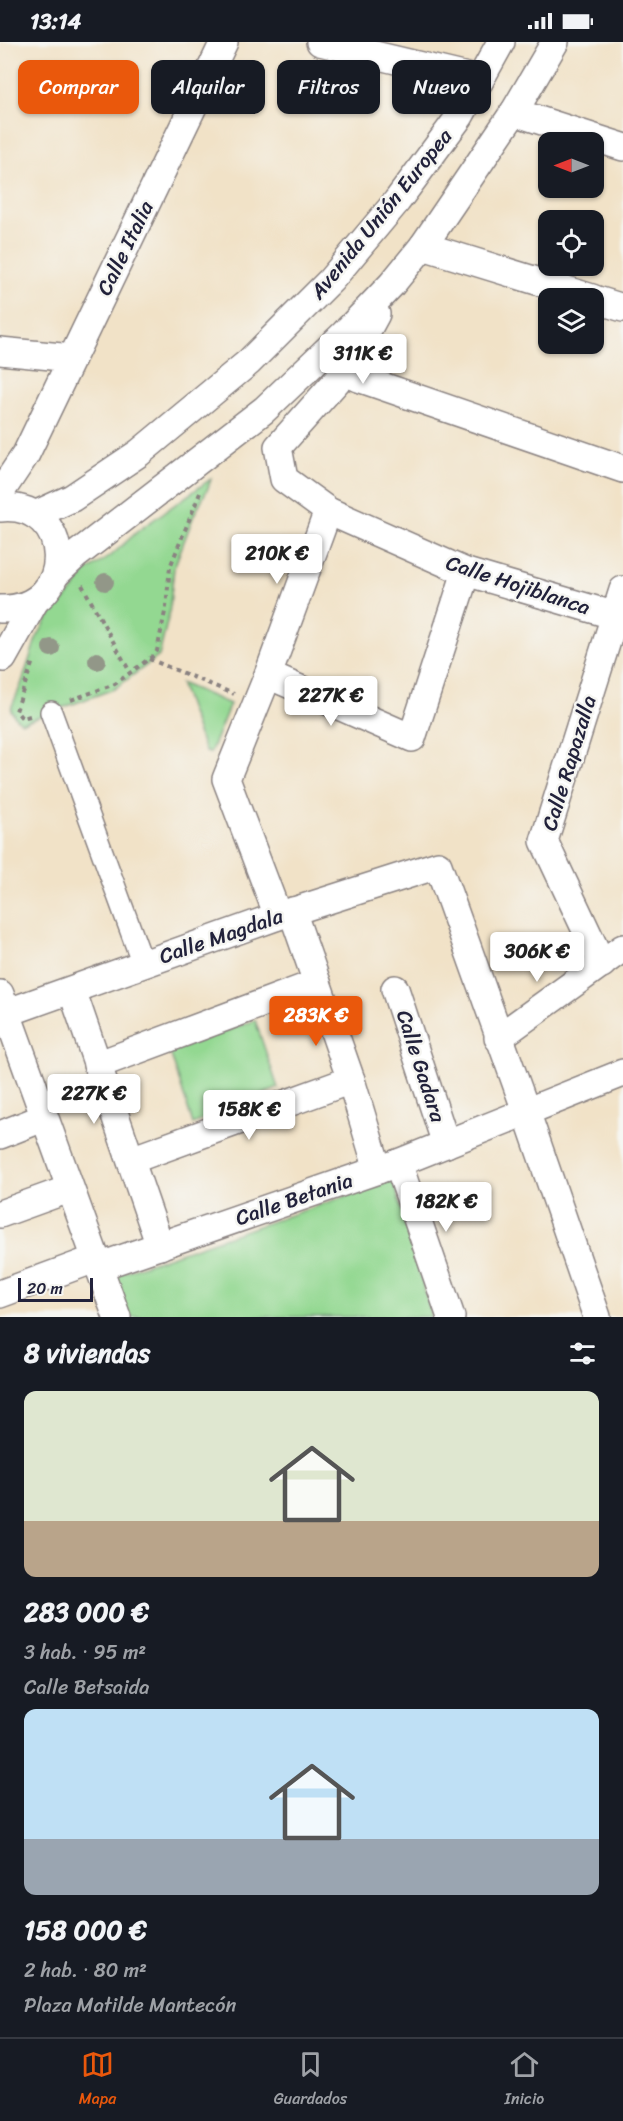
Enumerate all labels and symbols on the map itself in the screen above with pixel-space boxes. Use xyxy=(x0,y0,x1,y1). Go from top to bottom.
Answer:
street label: Avenida Unión Europea xyxy=(299,120,463,309)
north arrow xyxy=(538,132,604,198)
street label: Calle Italia xyxy=(86,194,165,302)
pin: 311K € xyxy=(314,334,412,385)
pin: 210K € xyxy=(228,534,326,585)
street label: Calle Hojiblanca xyxy=(441,544,595,626)
pin: 227K € xyxy=(282,676,380,727)
street label: Calle Rapazalla xyxy=(530,690,608,835)
street label: Calle Magdala xyxy=(154,897,289,975)
pin: 306K € xyxy=(488,932,586,983)
pin: 283K € xyxy=(267,996,365,1047)
street label: Calle Gadara xyxy=(385,1005,457,1128)
pin: 227K € xyxy=(45,1074,143,1125)
pin: 158K € xyxy=(200,1090,298,1141)
street label: Calle Betania xyxy=(230,1161,358,1237)
pin: 182K € xyxy=(397,1182,495,1233)
scale bar xyxy=(18,1275,93,1302)

